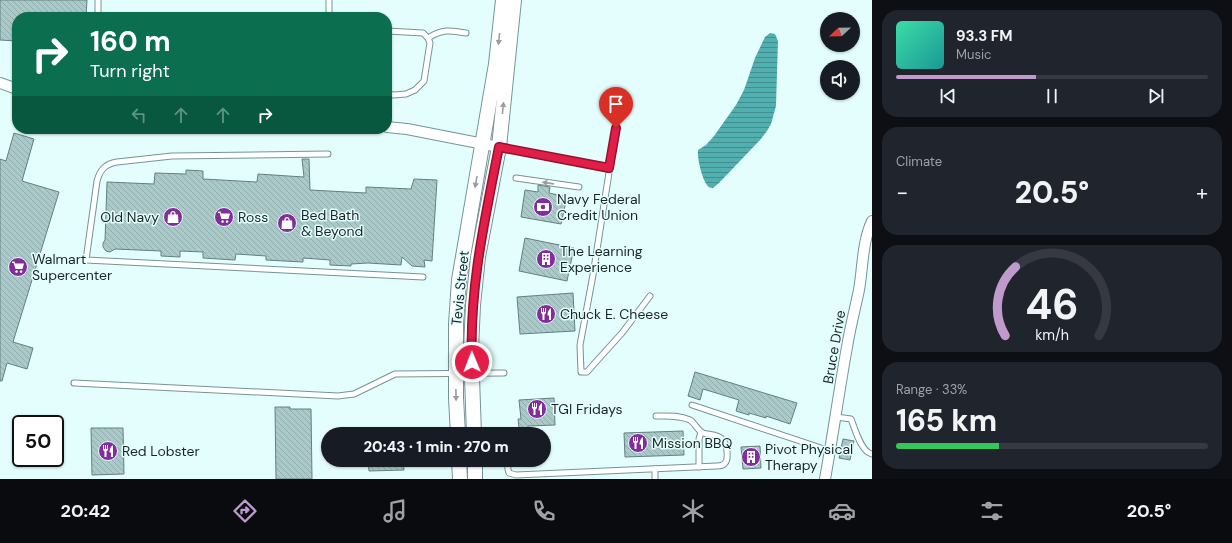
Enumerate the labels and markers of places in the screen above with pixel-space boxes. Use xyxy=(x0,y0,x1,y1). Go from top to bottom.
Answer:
pin xyxy=(599,87,633,128)
place label: Navy Federal Credit Union xyxy=(557,190,641,224)
bank icon: Navy Federal Credit Union xyxy=(532,196,554,218)
shop icon: Old Navy xyxy=(162,206,184,228)
supermarket icon: Ross xyxy=(213,206,235,228)
place label: Bed Bath & Beyond xyxy=(301,206,363,240)
place label: Old Navy xyxy=(100,208,159,226)
place label: Ross xyxy=(238,208,268,226)
shop icon: Bed Bath & Beyond xyxy=(276,212,298,234)
place label: The Learning Experience xyxy=(560,242,643,276)
building icon: The Learning Experience xyxy=(535,248,557,270)
place label: Walmart Supercenter xyxy=(32,250,112,284)
supermarket icon: Walmart Supercenter xyxy=(7,256,29,278)
restaurant icon: Chuck E. Cheese xyxy=(535,303,557,325)
place label: Chuck E. Cheese xyxy=(560,305,668,323)
restaurant icon: TGI Fridays xyxy=(526,398,548,420)
place label: TGI Fridays xyxy=(551,400,623,418)
restaurant icon: Mission BBQ xyxy=(627,432,649,454)
place label: Mission BBQ xyxy=(652,434,732,452)
restaurant icon: Red Lobster xyxy=(97,440,119,462)
place label: Pivot Physical Therapy xyxy=(765,440,853,474)
place label: Red Lobster xyxy=(122,442,200,460)
building icon: Pivot Physical Therapy xyxy=(740,446,762,468)

